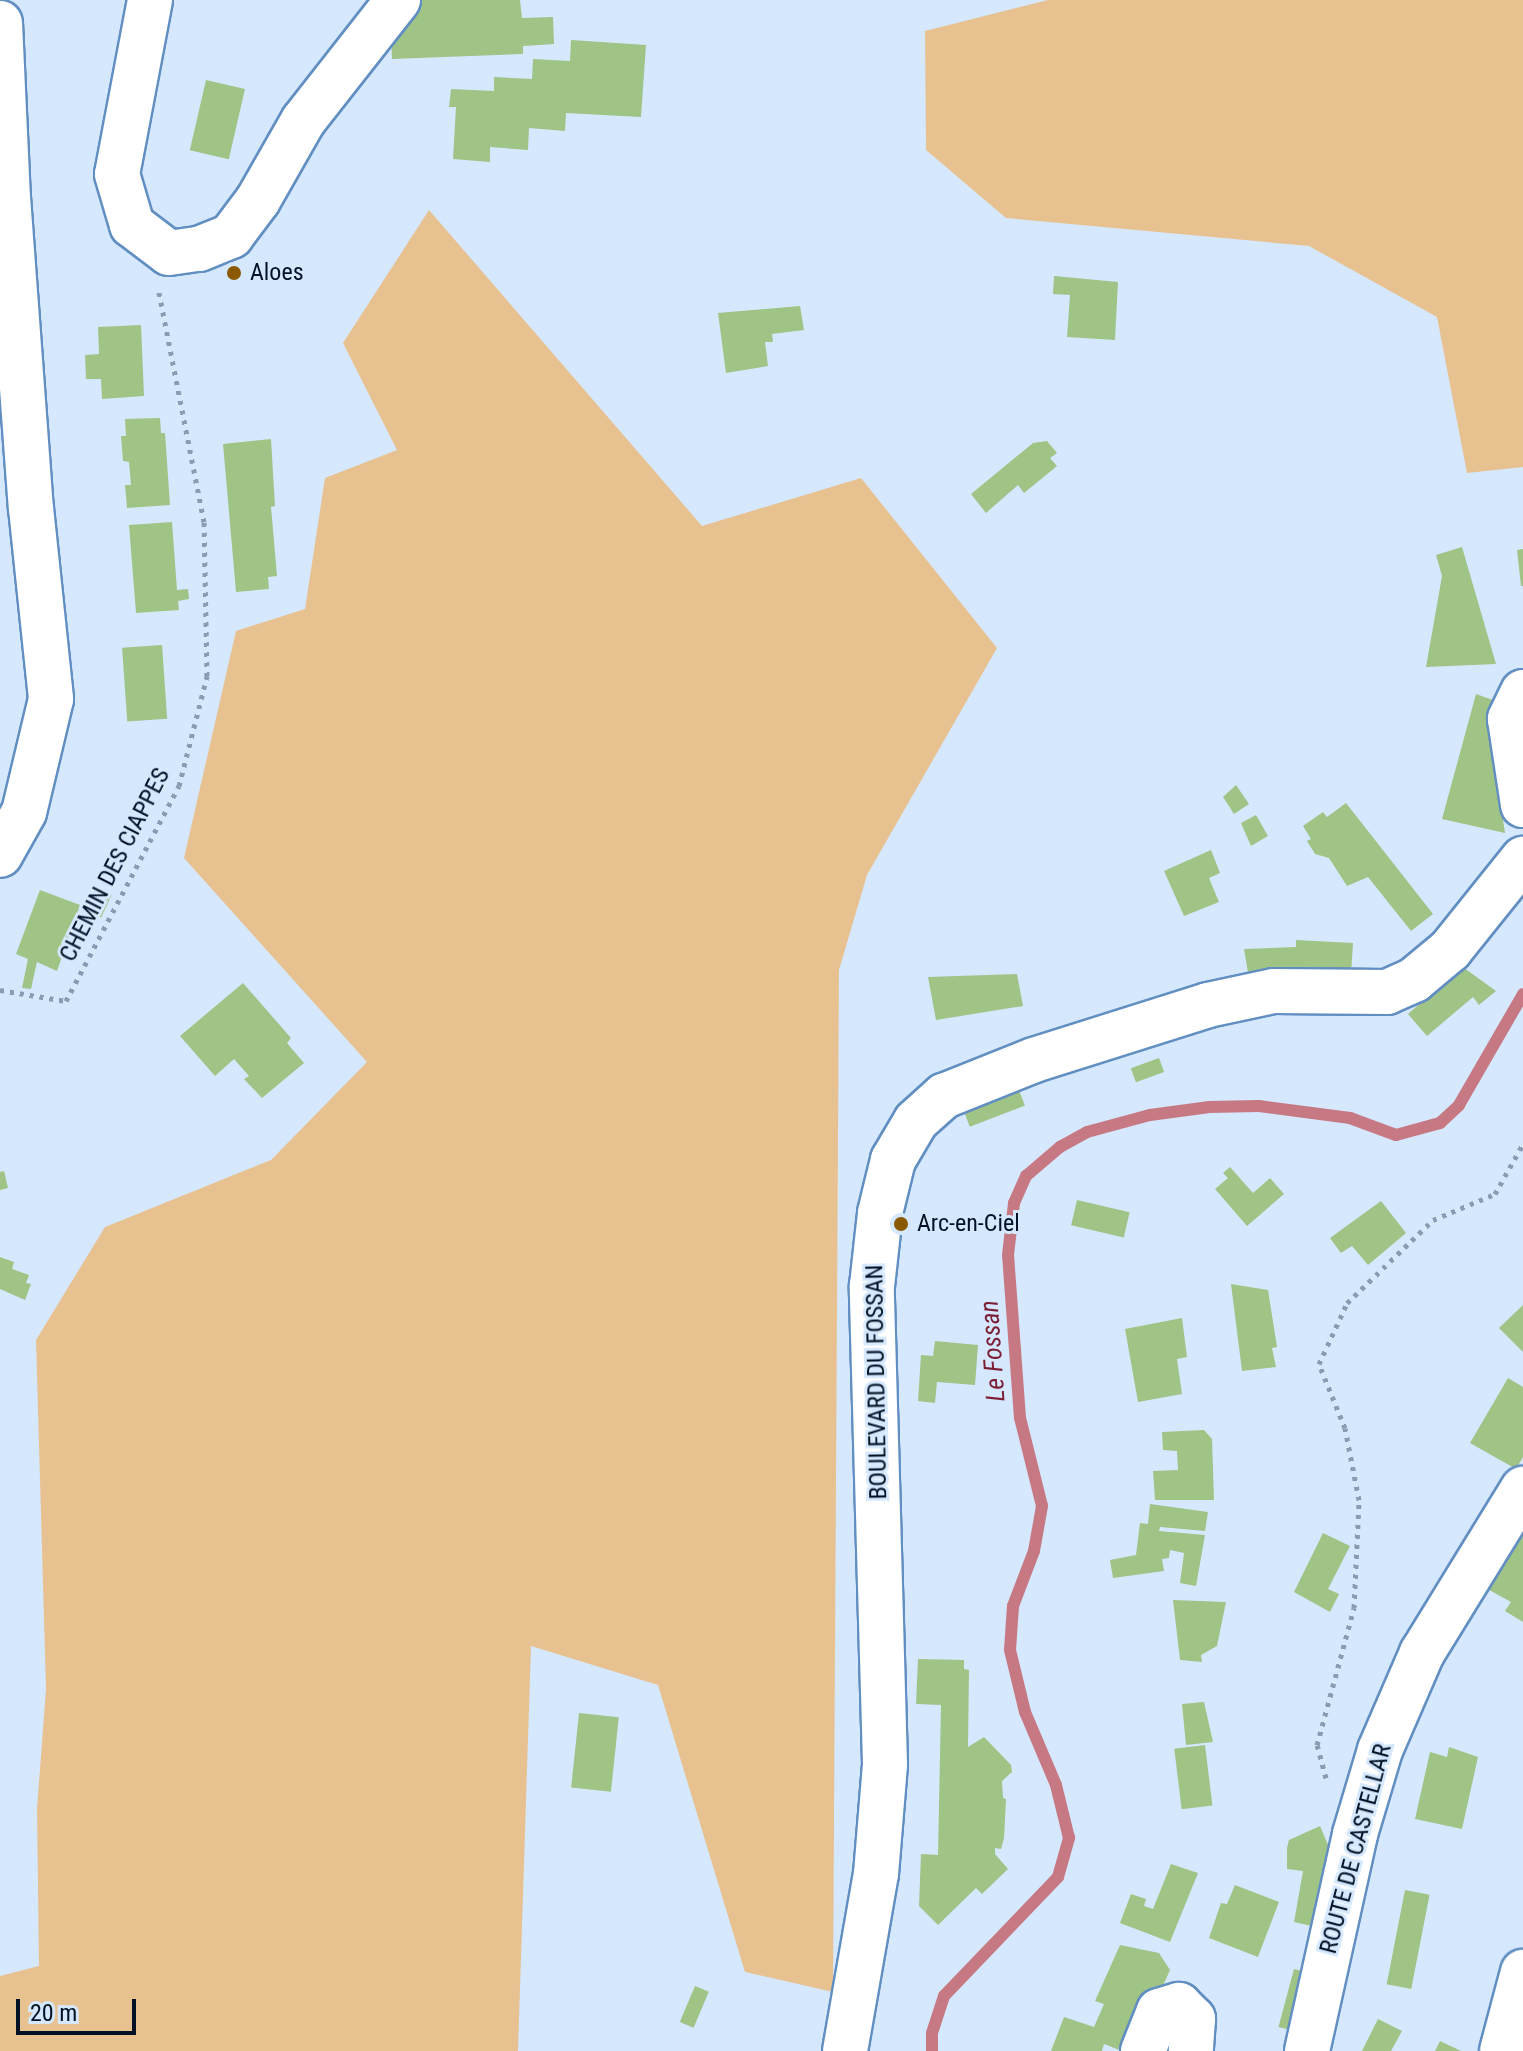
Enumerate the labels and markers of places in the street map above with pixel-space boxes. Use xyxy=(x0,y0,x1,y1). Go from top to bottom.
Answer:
place label: Aloes xyxy=(250,259,304,287)
marker: Aloes xyxy=(225,264,243,282)
place label: Arc-en-Ciel xyxy=(917,1210,1020,1238)
marker: Arc-en-Ciel xyxy=(892,1215,910,1233)

